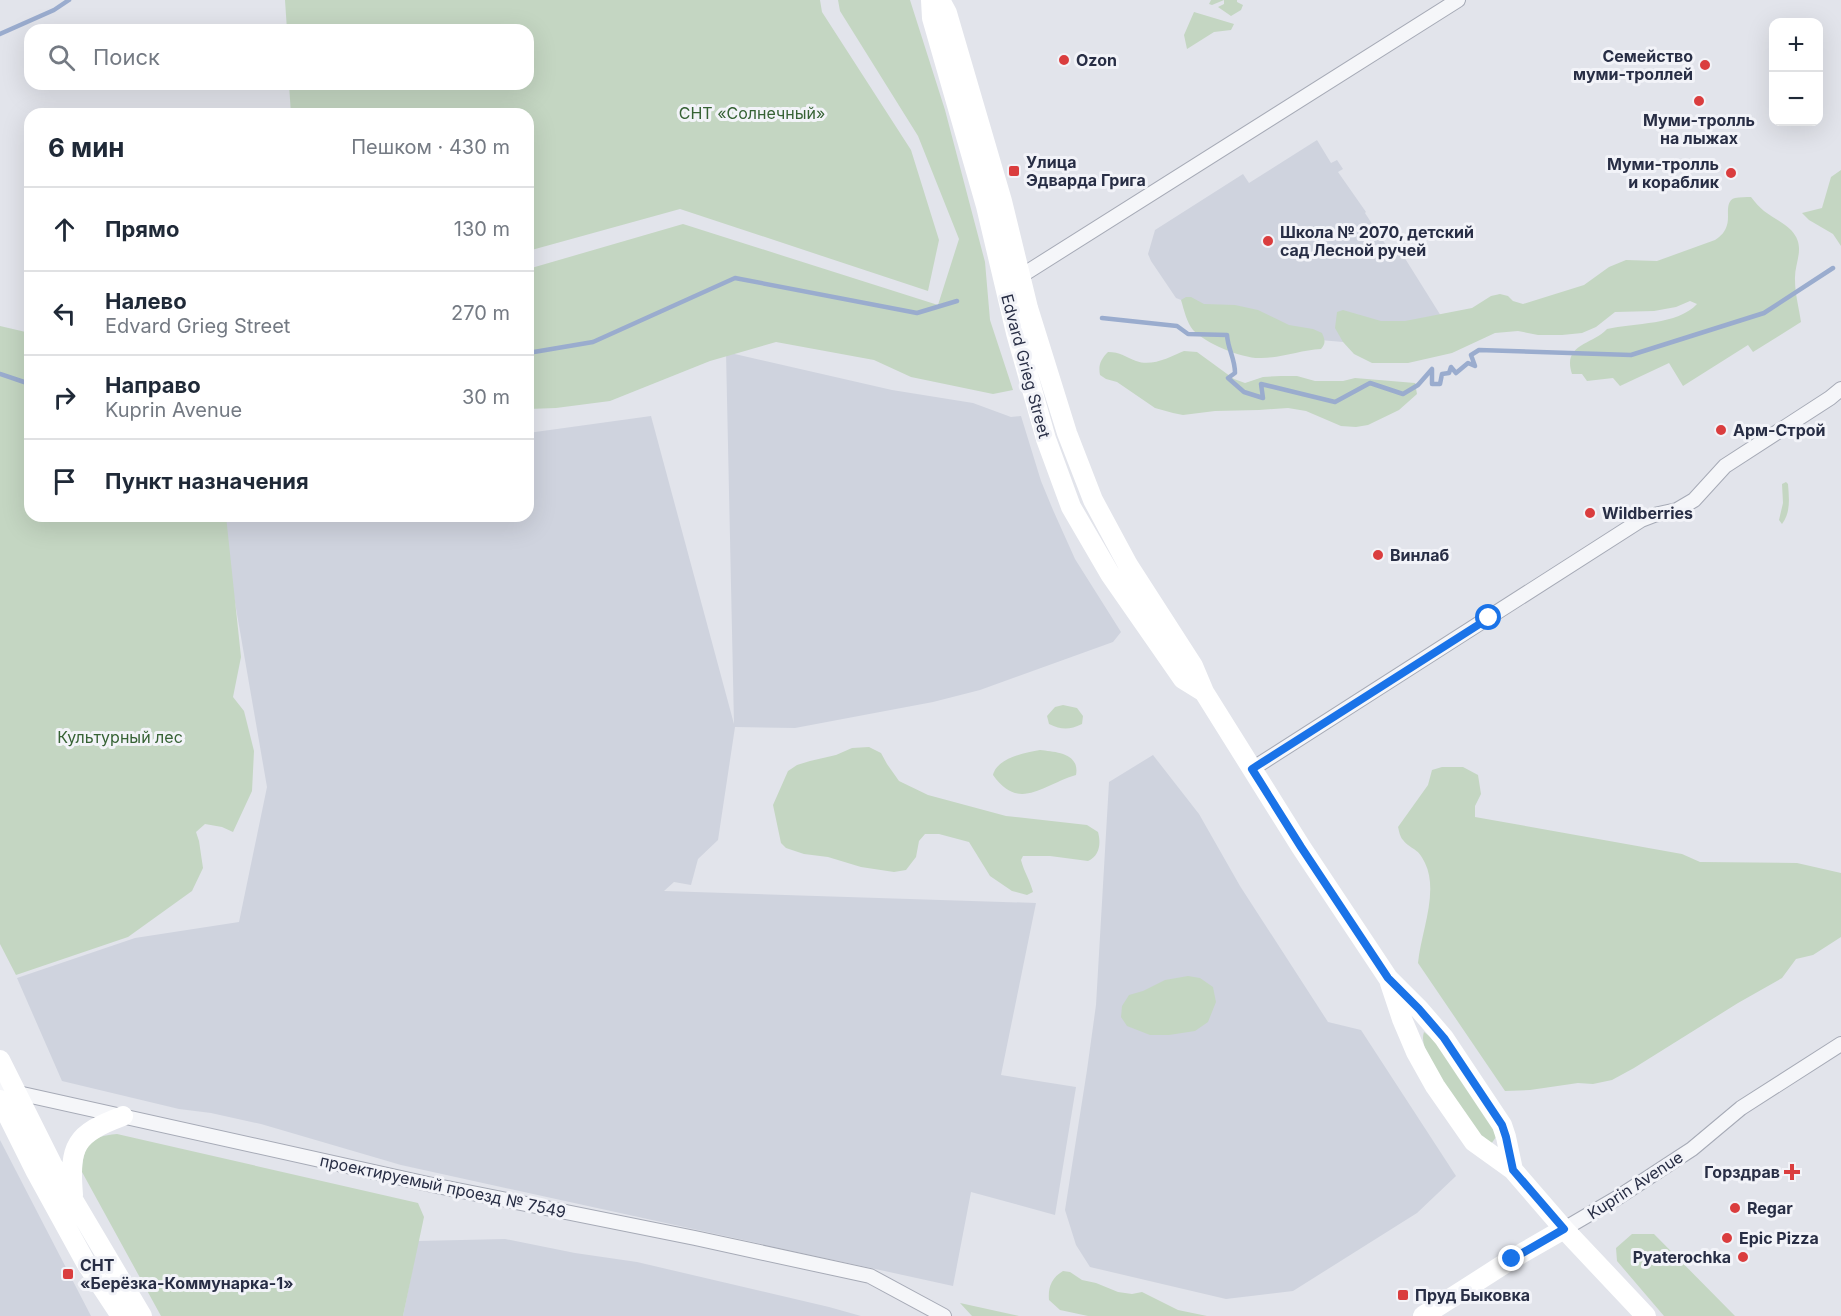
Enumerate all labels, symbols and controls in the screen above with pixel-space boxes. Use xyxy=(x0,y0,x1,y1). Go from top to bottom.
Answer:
map controls xyxy=(1769,18,1823,126)
button: + xyxy=(1769,18,1823,72)
search box xyxy=(24,24,534,90)
icon: search xyxy=(45,41,78,74)
text: Поиск xyxy=(93,44,160,70)
place label: Семейство муми-троллей xyxy=(1573,46,1693,84)
place label: Ozon xyxy=(1076,50,1117,70)
marker: Ozon xyxy=(1057,53,1071,67)
marker: Семейство муми-троллей xyxy=(1698,58,1712,72)
button: − xyxy=(1769,72,1823,126)
marker: Муми-тролль на лыжах xyxy=(1692,94,1706,108)
park label: СНТ «Солнечный» xyxy=(679,103,825,123)
place label: Муми-тролль на лыжах xyxy=(1643,110,1755,148)
text: 6 мин xyxy=(48,132,125,163)
text: Пешком · 430 m xyxy=(351,135,510,159)
place label: Улица Эдварда Грига xyxy=(1026,152,1146,190)
place label: Муми-тролль и кораблик xyxy=(1607,154,1720,192)
marker: Улица Эдварда Грига xyxy=(1007,164,1021,178)
marker: Муми-тролль и кораблик xyxy=(1724,166,1738,180)
icon: ahead xyxy=(48,213,81,246)
text: Прямо xyxy=(105,216,179,242)
text: 130 m xyxy=(454,217,510,241)
place label: Школа № 2070, детский сад Лесной ручей xyxy=(1280,222,1474,260)
marker: Школа № 2070, детский сад Лесной ручей xyxy=(1261,234,1275,248)
text: Налево xyxy=(105,288,187,314)
street label: Edvard Grieg Street xyxy=(997,292,1055,440)
icon: left xyxy=(48,297,81,330)
text: 270 m xyxy=(451,301,510,325)
text: Edvard Grieg Street xyxy=(105,314,290,338)
text: Направо xyxy=(105,372,201,398)
icon: right xyxy=(48,381,81,414)
text: 30 m xyxy=(462,385,510,409)
text: Kuprin Avenue xyxy=(105,398,242,422)
place label: Арм-Строй xyxy=(1733,420,1825,440)
marker: Арм-Строй xyxy=(1714,423,1728,437)
icon: arrive xyxy=(48,465,81,498)
text: Пункт назначения xyxy=(105,468,309,494)
place label: Wildberries xyxy=(1602,503,1693,523)
marker: Wildberries xyxy=(1583,506,1597,520)
place label: Винлаб xyxy=(1390,545,1449,565)
marker: Винлаб xyxy=(1371,548,1385,562)
route start xyxy=(1475,604,1501,630)
park label: Культурный лес xyxy=(57,727,183,747)
street label: Kuprin Avenue xyxy=(1584,1147,1686,1223)
street label: проектируемый проезд № 7549 xyxy=(318,1150,568,1222)
place label: Горздрав xyxy=(1704,1162,1780,1182)
marker: Горздрав xyxy=(1785,1165,1799,1179)
place label: Regar xyxy=(1747,1198,1793,1218)
marker: Regar xyxy=(1728,1201,1742,1215)
place label: Epic Pizza xyxy=(1739,1228,1819,1248)
marker: Epic Pizza xyxy=(1720,1231,1734,1245)
route end xyxy=(1498,1245,1524,1271)
place label: Pyaterochka xyxy=(1633,1247,1731,1267)
marker: Pyaterochka xyxy=(1736,1250,1750,1264)
place label: СНТ «Берёзка-Коммунарка-1» xyxy=(80,1255,294,1293)
marker: СНТ «Берёзка-Коммунарка-1» xyxy=(61,1267,75,1281)
place label: Пруд Быковка xyxy=(1415,1285,1530,1305)
marker: Пруд Быковка xyxy=(1396,1288,1410,1302)

